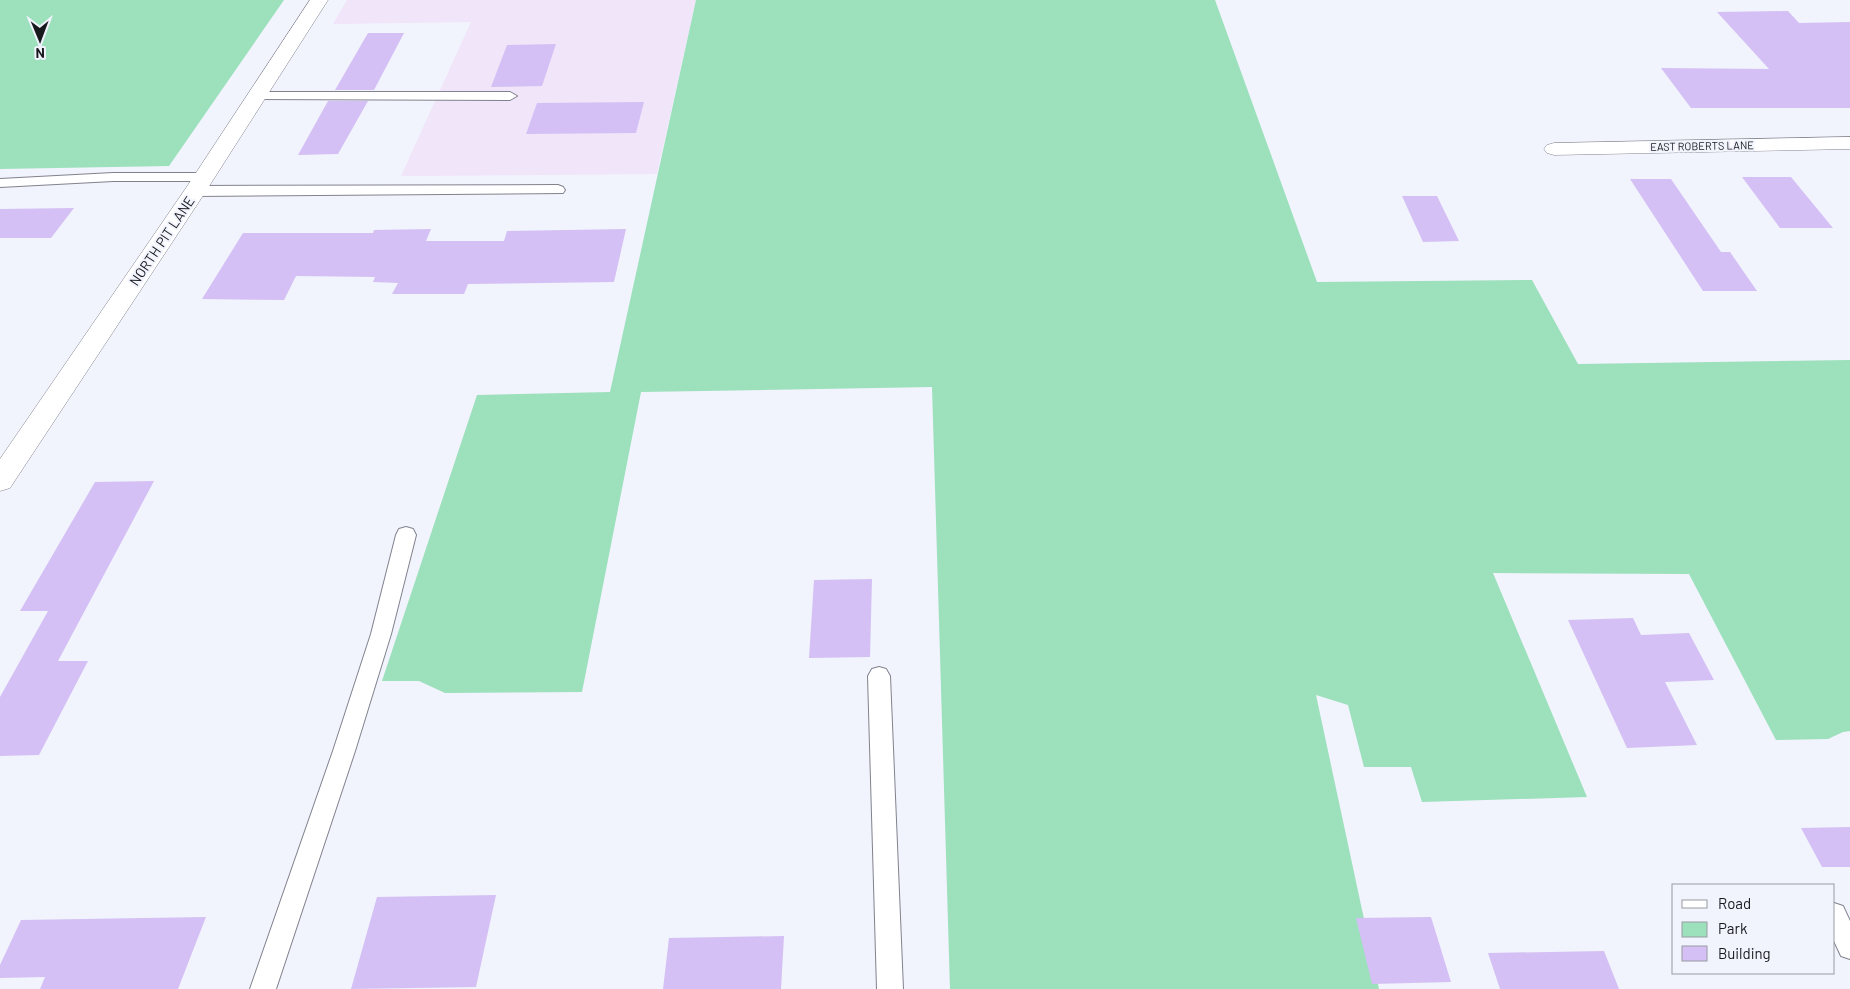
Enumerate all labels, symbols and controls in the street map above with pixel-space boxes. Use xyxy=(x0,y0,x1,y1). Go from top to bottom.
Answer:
north arrow xyxy=(15,15,65,65)
text: N xyxy=(35,45,45,62)
street label: EAST ROBERTS LANE xyxy=(1650,138,1754,153)
street label: NORTH PIT LANE xyxy=(125,193,198,289)
legend xyxy=(1672,884,1835,974)
text: Road xyxy=(1718,894,1751,912)
text: Park xyxy=(1718,919,1748,937)
text: Building xyxy=(1718,944,1771,962)

